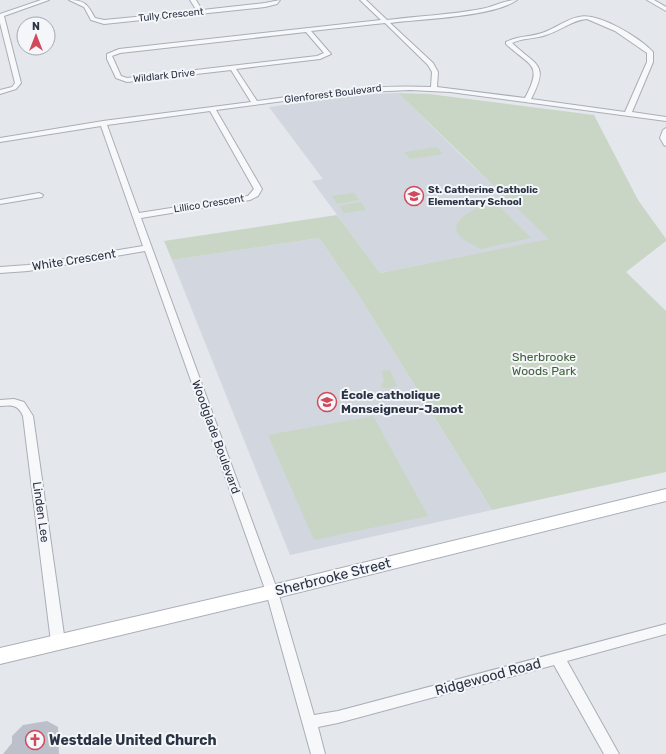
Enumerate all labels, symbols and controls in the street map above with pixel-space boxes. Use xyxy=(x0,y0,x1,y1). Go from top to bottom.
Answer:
street label: Tully Crescent xyxy=(138,6,204,24)
north arrow xyxy=(16,16,56,56)
text: N xyxy=(32,20,40,33)
street label: Wildlark Drive xyxy=(132,67,196,85)
street label: Glenforest Boulevard xyxy=(284,82,382,106)
place label: St. Catherine Catholic Elementary School xyxy=(428,184,538,208)
school or university icon: St. Catherine Catholic Elementary School xyxy=(403,185,425,207)
street label: Lillico Crescent xyxy=(173,192,245,215)
street label: White Crescent xyxy=(31,246,117,274)
park label: Sherbrooke Woods Park xyxy=(512,350,577,378)
street label: Woodglade Boulevard xyxy=(189,378,243,496)
place label: École catholique Monseigneur-Jamot xyxy=(341,388,464,416)
school or university icon: École catholique Monseigneur-Jamot xyxy=(316,391,338,413)
street label: Linden Lee xyxy=(30,481,52,543)
street label: Sherbrooke Street xyxy=(273,554,393,600)
street label: Ridgewood Road xyxy=(433,655,543,699)
church icon: Westdale United Church xyxy=(24,729,46,751)
place label: Westdale United Church xyxy=(49,732,217,749)

